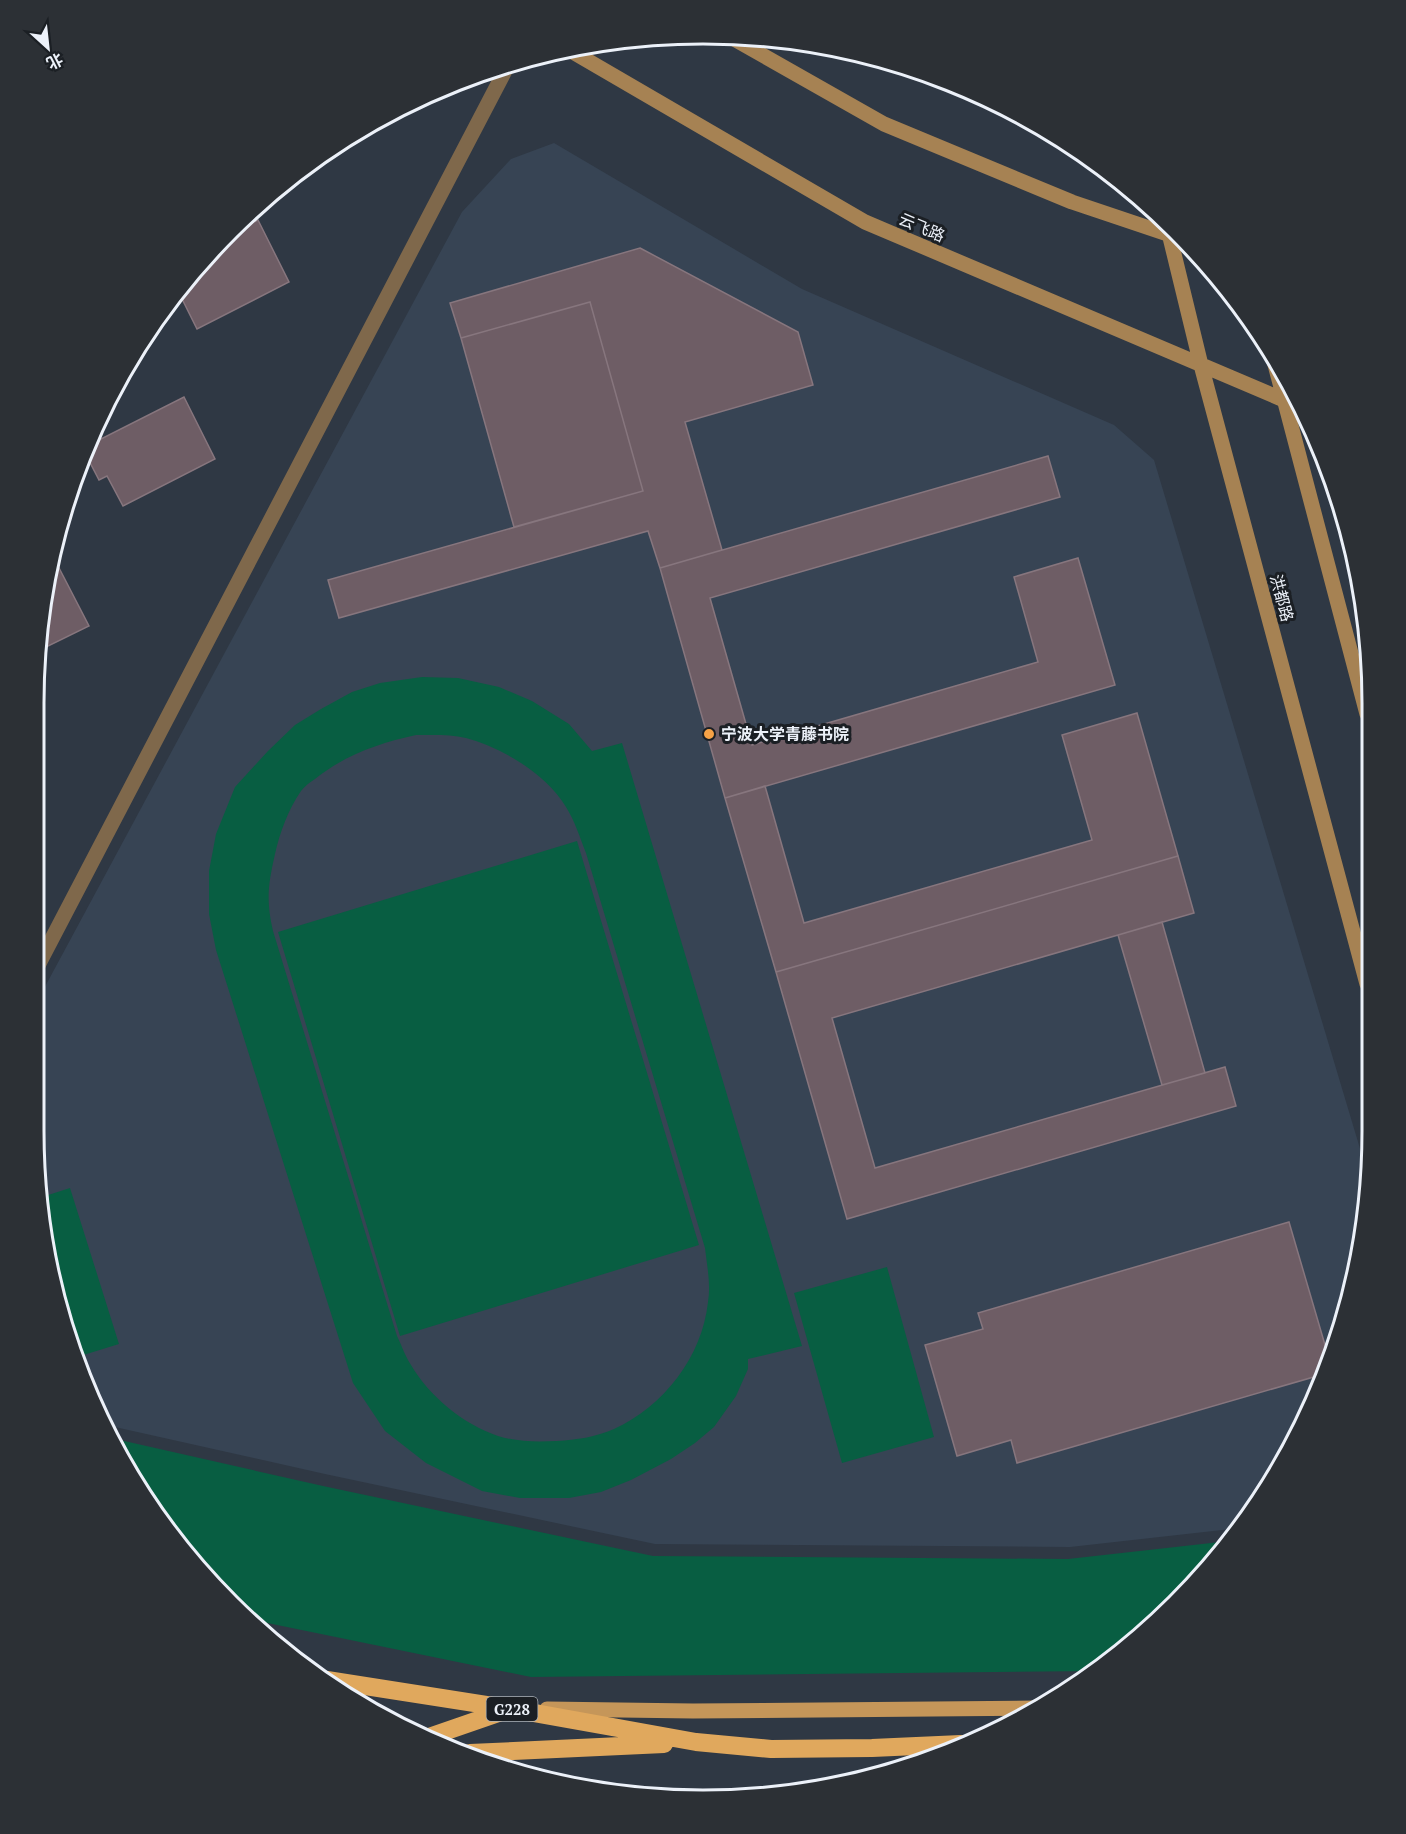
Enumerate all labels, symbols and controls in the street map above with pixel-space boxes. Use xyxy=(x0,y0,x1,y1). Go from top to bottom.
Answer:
north arrow xyxy=(18,18,78,78)
text: 北 xyxy=(43,48,67,75)
street label: 云飞路 xyxy=(896,207,948,247)
street label: 洪都路 xyxy=(1265,572,1299,624)
place label: 宁波大学青藤书院 xyxy=(721,723,849,745)
marker: 宁波大学青藤书院 xyxy=(702,727,716,741)
road number: G228 xyxy=(486,1697,538,1721)

